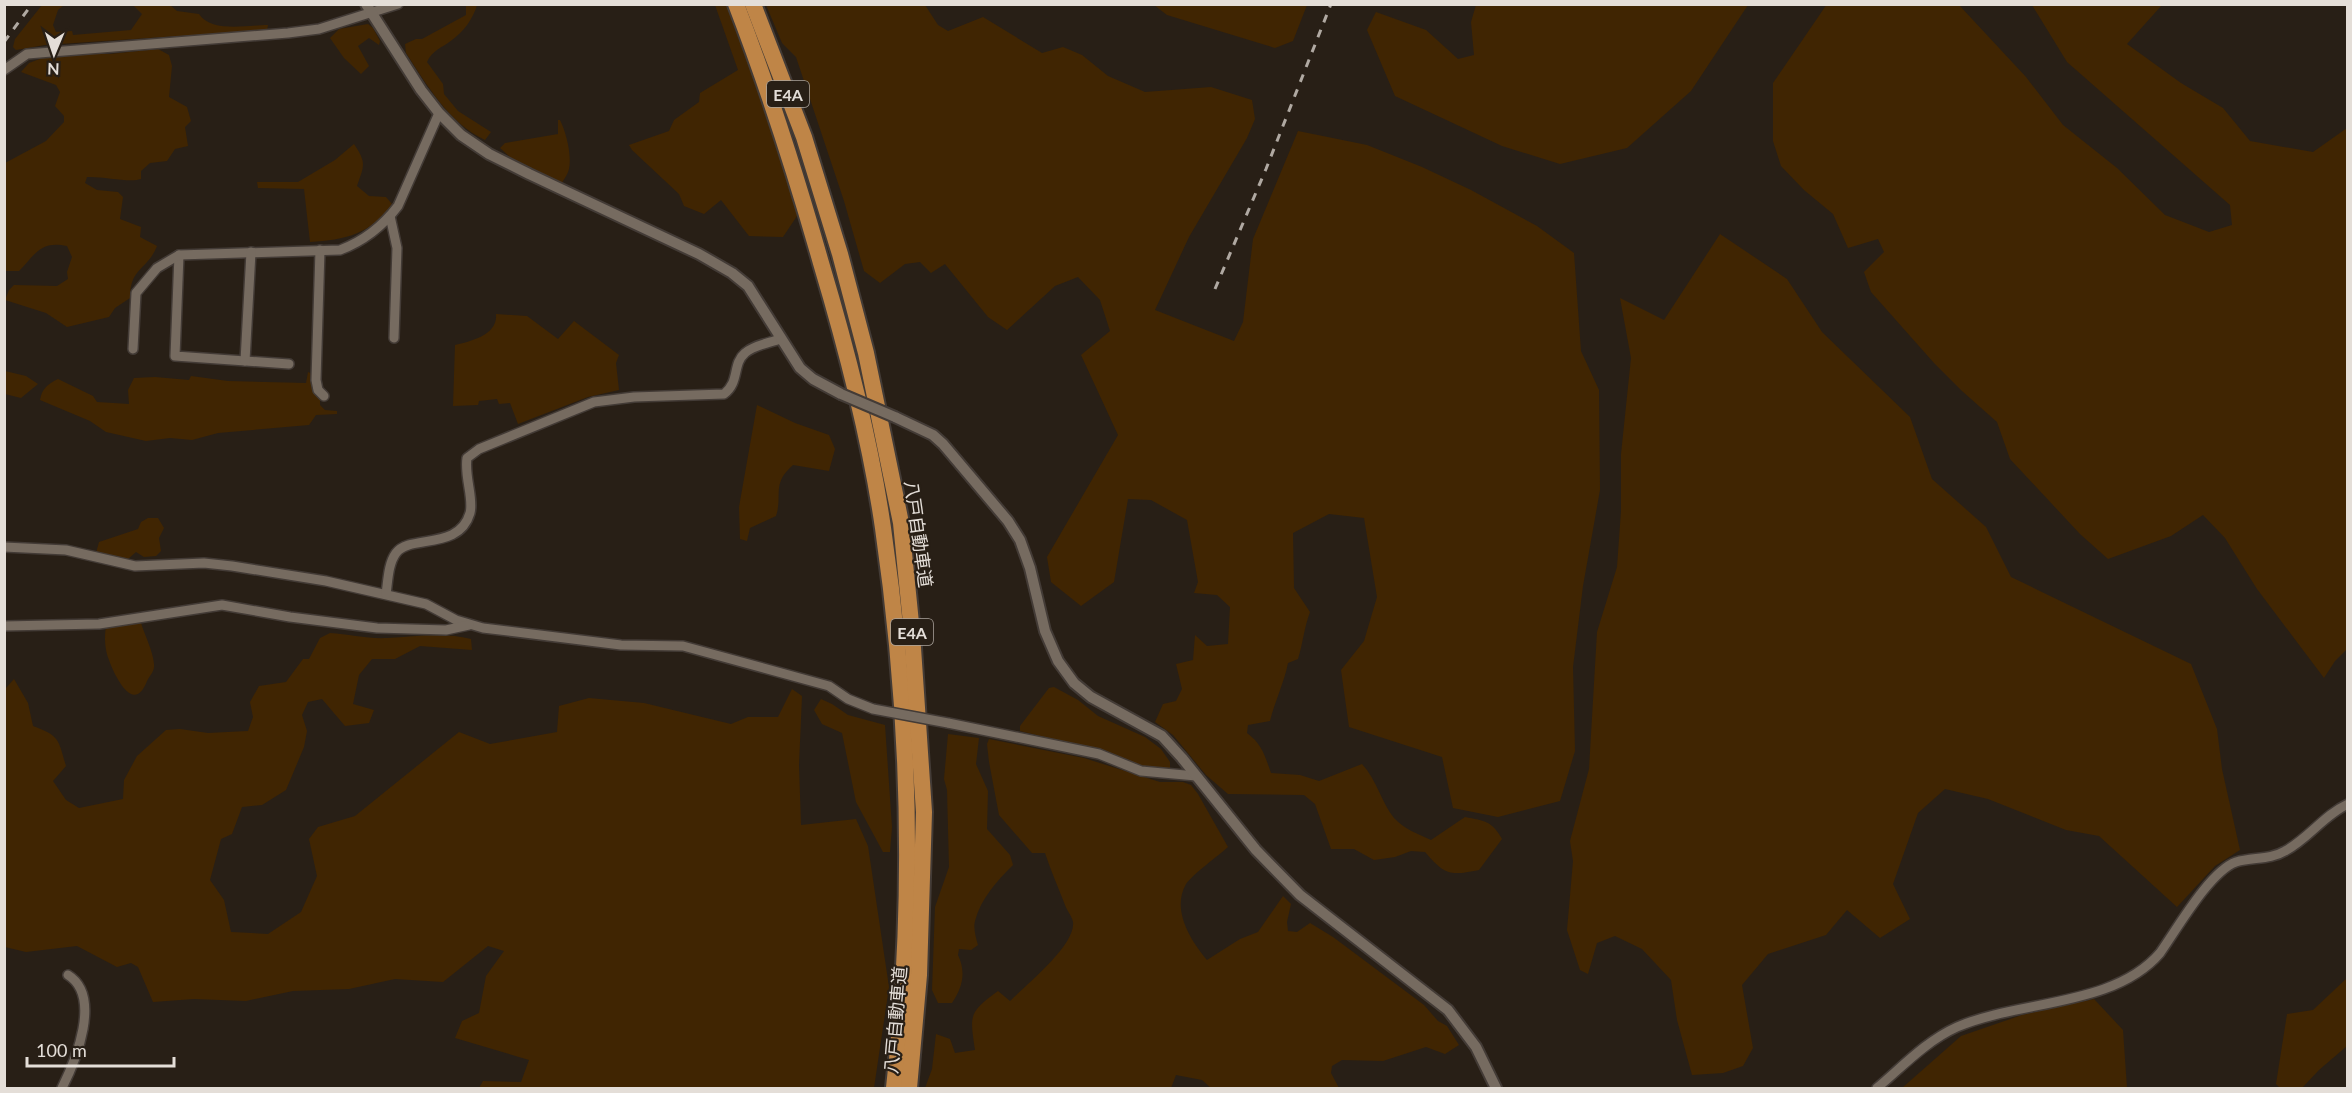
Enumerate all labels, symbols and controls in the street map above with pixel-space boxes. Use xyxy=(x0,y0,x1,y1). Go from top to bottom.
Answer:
north arrow xyxy=(24,24,84,84)
text: N xyxy=(47,60,60,79)
road number: E4A xyxy=(767,81,809,107)
street label: 八戸自動車道 xyxy=(901,479,937,589)
road number: E4A xyxy=(891,619,933,645)
street label: 八戸自動車道 xyxy=(879,965,911,1075)
scale bar xyxy=(27,1030,174,1068)
text: 100 m xyxy=(36,1039,87,1061)

